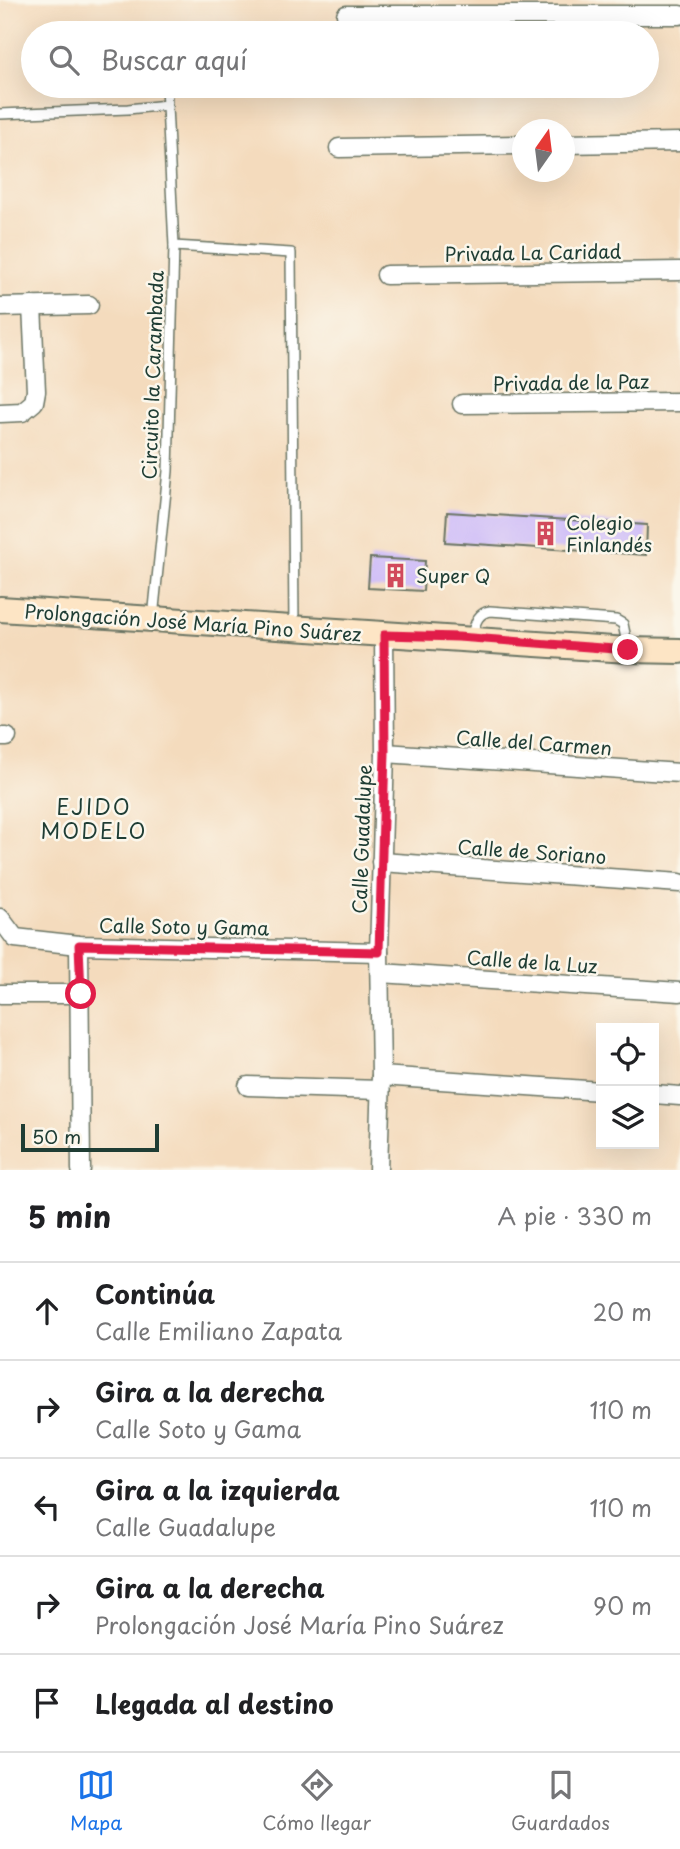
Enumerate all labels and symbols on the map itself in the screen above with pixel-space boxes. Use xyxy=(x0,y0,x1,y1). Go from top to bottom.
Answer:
north arrow xyxy=(512,119,575,182)
street label: Privada La Caridad xyxy=(444,236,622,268)
street label: Circuito la Carambada xyxy=(134,270,170,480)
street label: Privada de la Paz xyxy=(493,367,649,397)
place label: Colegio Finlandés xyxy=(566,508,652,558)
building icon: Colegio Finlandés xyxy=(532,519,560,547)
building icon: Super Q xyxy=(382,561,410,589)
place label: Super Q xyxy=(416,561,490,589)
street label: Prolongación José María Pino Suárez xyxy=(24,596,362,648)
route end xyxy=(612,634,643,665)
street label: Calle del Carmen xyxy=(455,723,613,761)
street label: Calle Guadalupe xyxy=(344,764,378,914)
district label: EJIDO MODELO xyxy=(41,790,147,846)
street label: Calle de Soriano xyxy=(457,832,607,870)
street label: Calle Soto y Gama xyxy=(99,911,269,941)
street label: Calle de la Luz xyxy=(466,942,598,980)
route start xyxy=(65,978,96,1009)
scale bar xyxy=(21,1121,159,1153)

